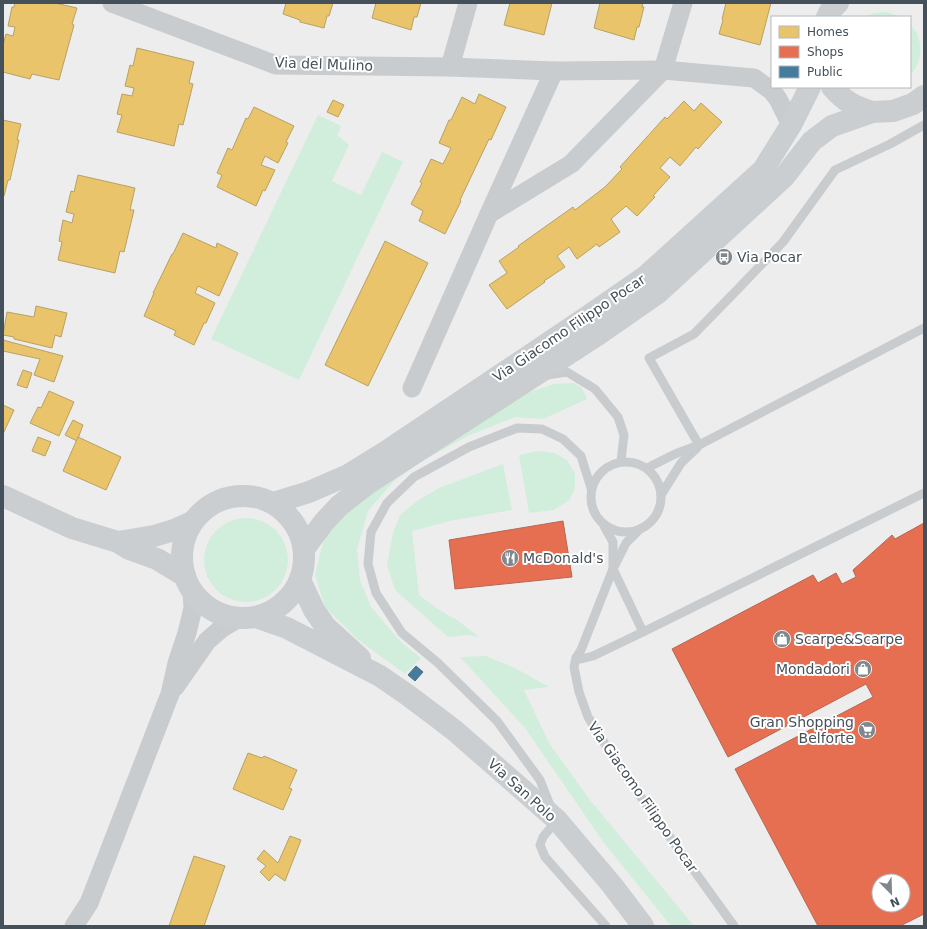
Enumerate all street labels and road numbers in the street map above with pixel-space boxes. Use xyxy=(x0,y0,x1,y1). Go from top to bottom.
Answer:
street label: Via del Mulino xyxy=(275,54,373,74)
street label: Via Giacomo Filippo Pocar xyxy=(490,271,648,385)
street label: Via Giacomo Filippo Pocar xyxy=(585,718,701,876)
street label: Via San Polo xyxy=(485,755,559,825)

